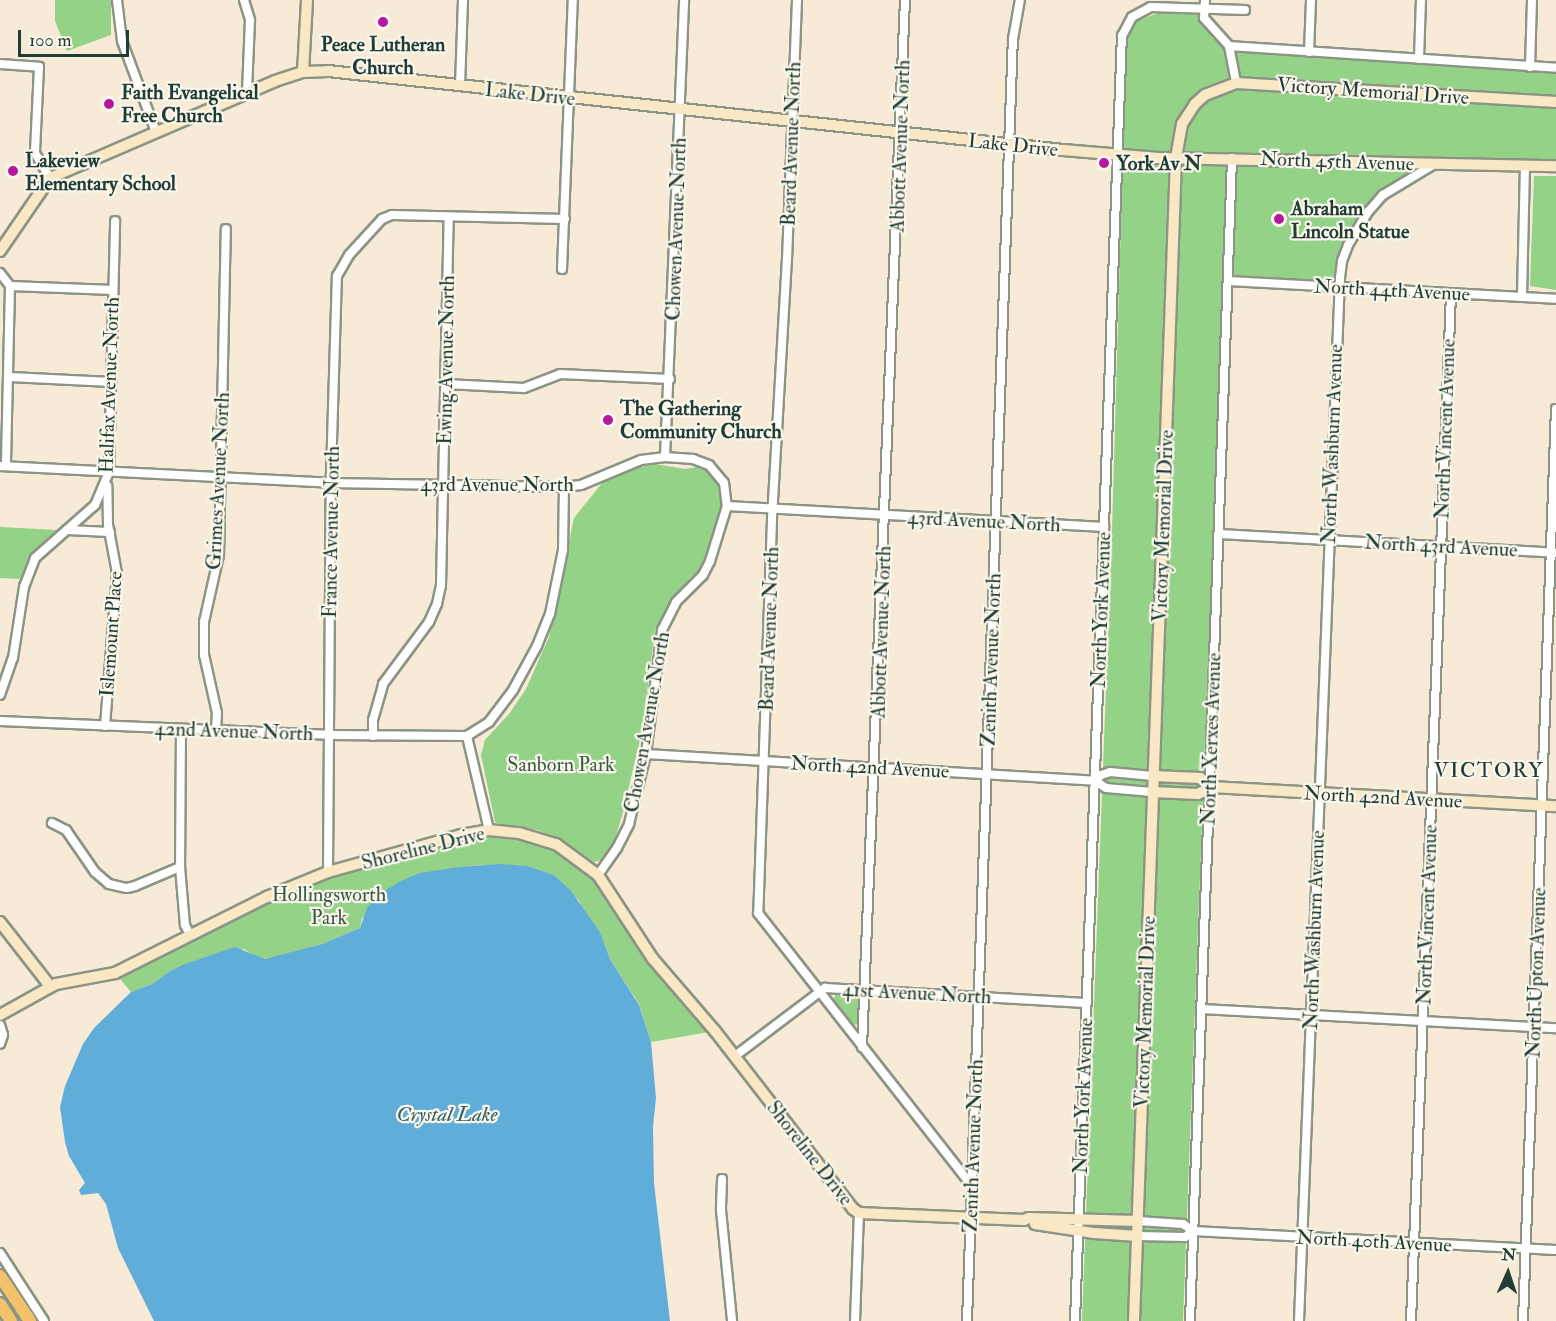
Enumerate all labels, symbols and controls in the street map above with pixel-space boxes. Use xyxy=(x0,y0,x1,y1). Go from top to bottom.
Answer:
marker: Peace Lutheran Church xyxy=(376,15,390,29)
scale bar xyxy=(21,18,132,56)
text: 100 m xyxy=(29,29,72,52)
place label: Peace Lutheran Church xyxy=(321,32,445,79)
street label: Abbott Avenue North xyxy=(885,59,915,233)
street label: Beard Avenue North xyxy=(776,61,806,227)
street label: Victory Memorial Drive xyxy=(1276,72,1470,110)
street label: Lake Drive xyxy=(484,77,576,111)
place label: Faith Evangelical Free Church xyxy=(121,80,259,127)
marker: Faith Evangelical Free Church xyxy=(102,97,116,111)
street label: Lake Drive xyxy=(967,128,1059,162)
street label: Chowen Avenue North xyxy=(661,137,691,321)
street label: North 45th Avenue xyxy=(1259,146,1415,176)
place label: Lakeview Elementary School xyxy=(25,148,176,195)
place label: York Av N xyxy=(1116,151,1202,175)
marker: York Av N xyxy=(1097,156,1111,170)
marker: Lakeview Elementary School xyxy=(6,164,20,178)
place label: Abraham Lincoln Statue xyxy=(1291,196,1409,243)
marker: Abraham Lincoln Statue xyxy=(1272,212,1286,226)
street label: North 44th Avenue xyxy=(1313,274,1471,306)
street label: Ewing Avenue North xyxy=(433,275,459,445)
street label: Halifax Avenue North xyxy=(94,296,124,474)
street label: North Vincent Avenue xyxy=(1430,338,1460,520)
street label: North Washburn Avenue xyxy=(1317,344,1347,544)
street label: Grimes Avenue North xyxy=(201,391,235,571)
place label: The Gathering Community Church xyxy=(620,396,782,443)
marker: The Gathering Community Church xyxy=(601,413,615,427)
street label: Victory Memorial Drive xyxy=(1148,429,1178,623)
street label: France Avenue North xyxy=(317,446,345,618)
street label: 43rd Avenue North xyxy=(420,472,574,496)
street label: 43rd Avenue North xyxy=(907,505,1061,537)
street label: North 43rd Avenue xyxy=(1364,530,1518,562)
street label: North York Avenue xyxy=(1086,532,1116,688)
street label: Abbott Avenue North xyxy=(866,545,896,719)
street label: Beard Avenue North xyxy=(754,546,784,712)
street label: Islemount Place xyxy=(95,570,127,698)
street label: Zenith Avenue North xyxy=(976,573,1006,747)
street label: Chowen Avenue North xyxy=(619,630,675,814)
street label: North Xerxes Avenue xyxy=(1196,652,1226,826)
street label: 42nd Avenue North xyxy=(154,716,314,746)
street label: North 42nd Avenue xyxy=(790,751,950,783)
park label: Sanborn Park xyxy=(507,752,615,776)
district label: VICTORY xyxy=(1434,758,1544,784)
street label: North 42nd Avenue xyxy=(1303,781,1463,813)
street label: Shoreline Drive xyxy=(359,821,487,875)
street label: North Vincent Avenue xyxy=(1412,824,1442,1006)
street label: North Washburn Avenue xyxy=(1299,830,1329,1030)
park label: Hollingsworth Park xyxy=(272,883,386,930)
street label: North Upton Avenue xyxy=(1521,887,1551,1059)
street label: Victory Memorial Drive xyxy=(1130,915,1160,1109)
street label: 41st Avenue North xyxy=(842,977,992,1009)
street label: North York Avenue xyxy=(1068,1018,1098,1174)
street label: Zenith Avenue North xyxy=(958,1059,988,1233)
street label: Shoreline Drive xyxy=(762,1096,858,1210)
water label: Crystal Lake xyxy=(396,1102,498,1128)
street label: North 40th Avenue xyxy=(1296,1225,1452,1257)
north arrow xyxy=(1478,1243,1538,1303)
text: N xyxy=(1501,1245,1517,1265)

